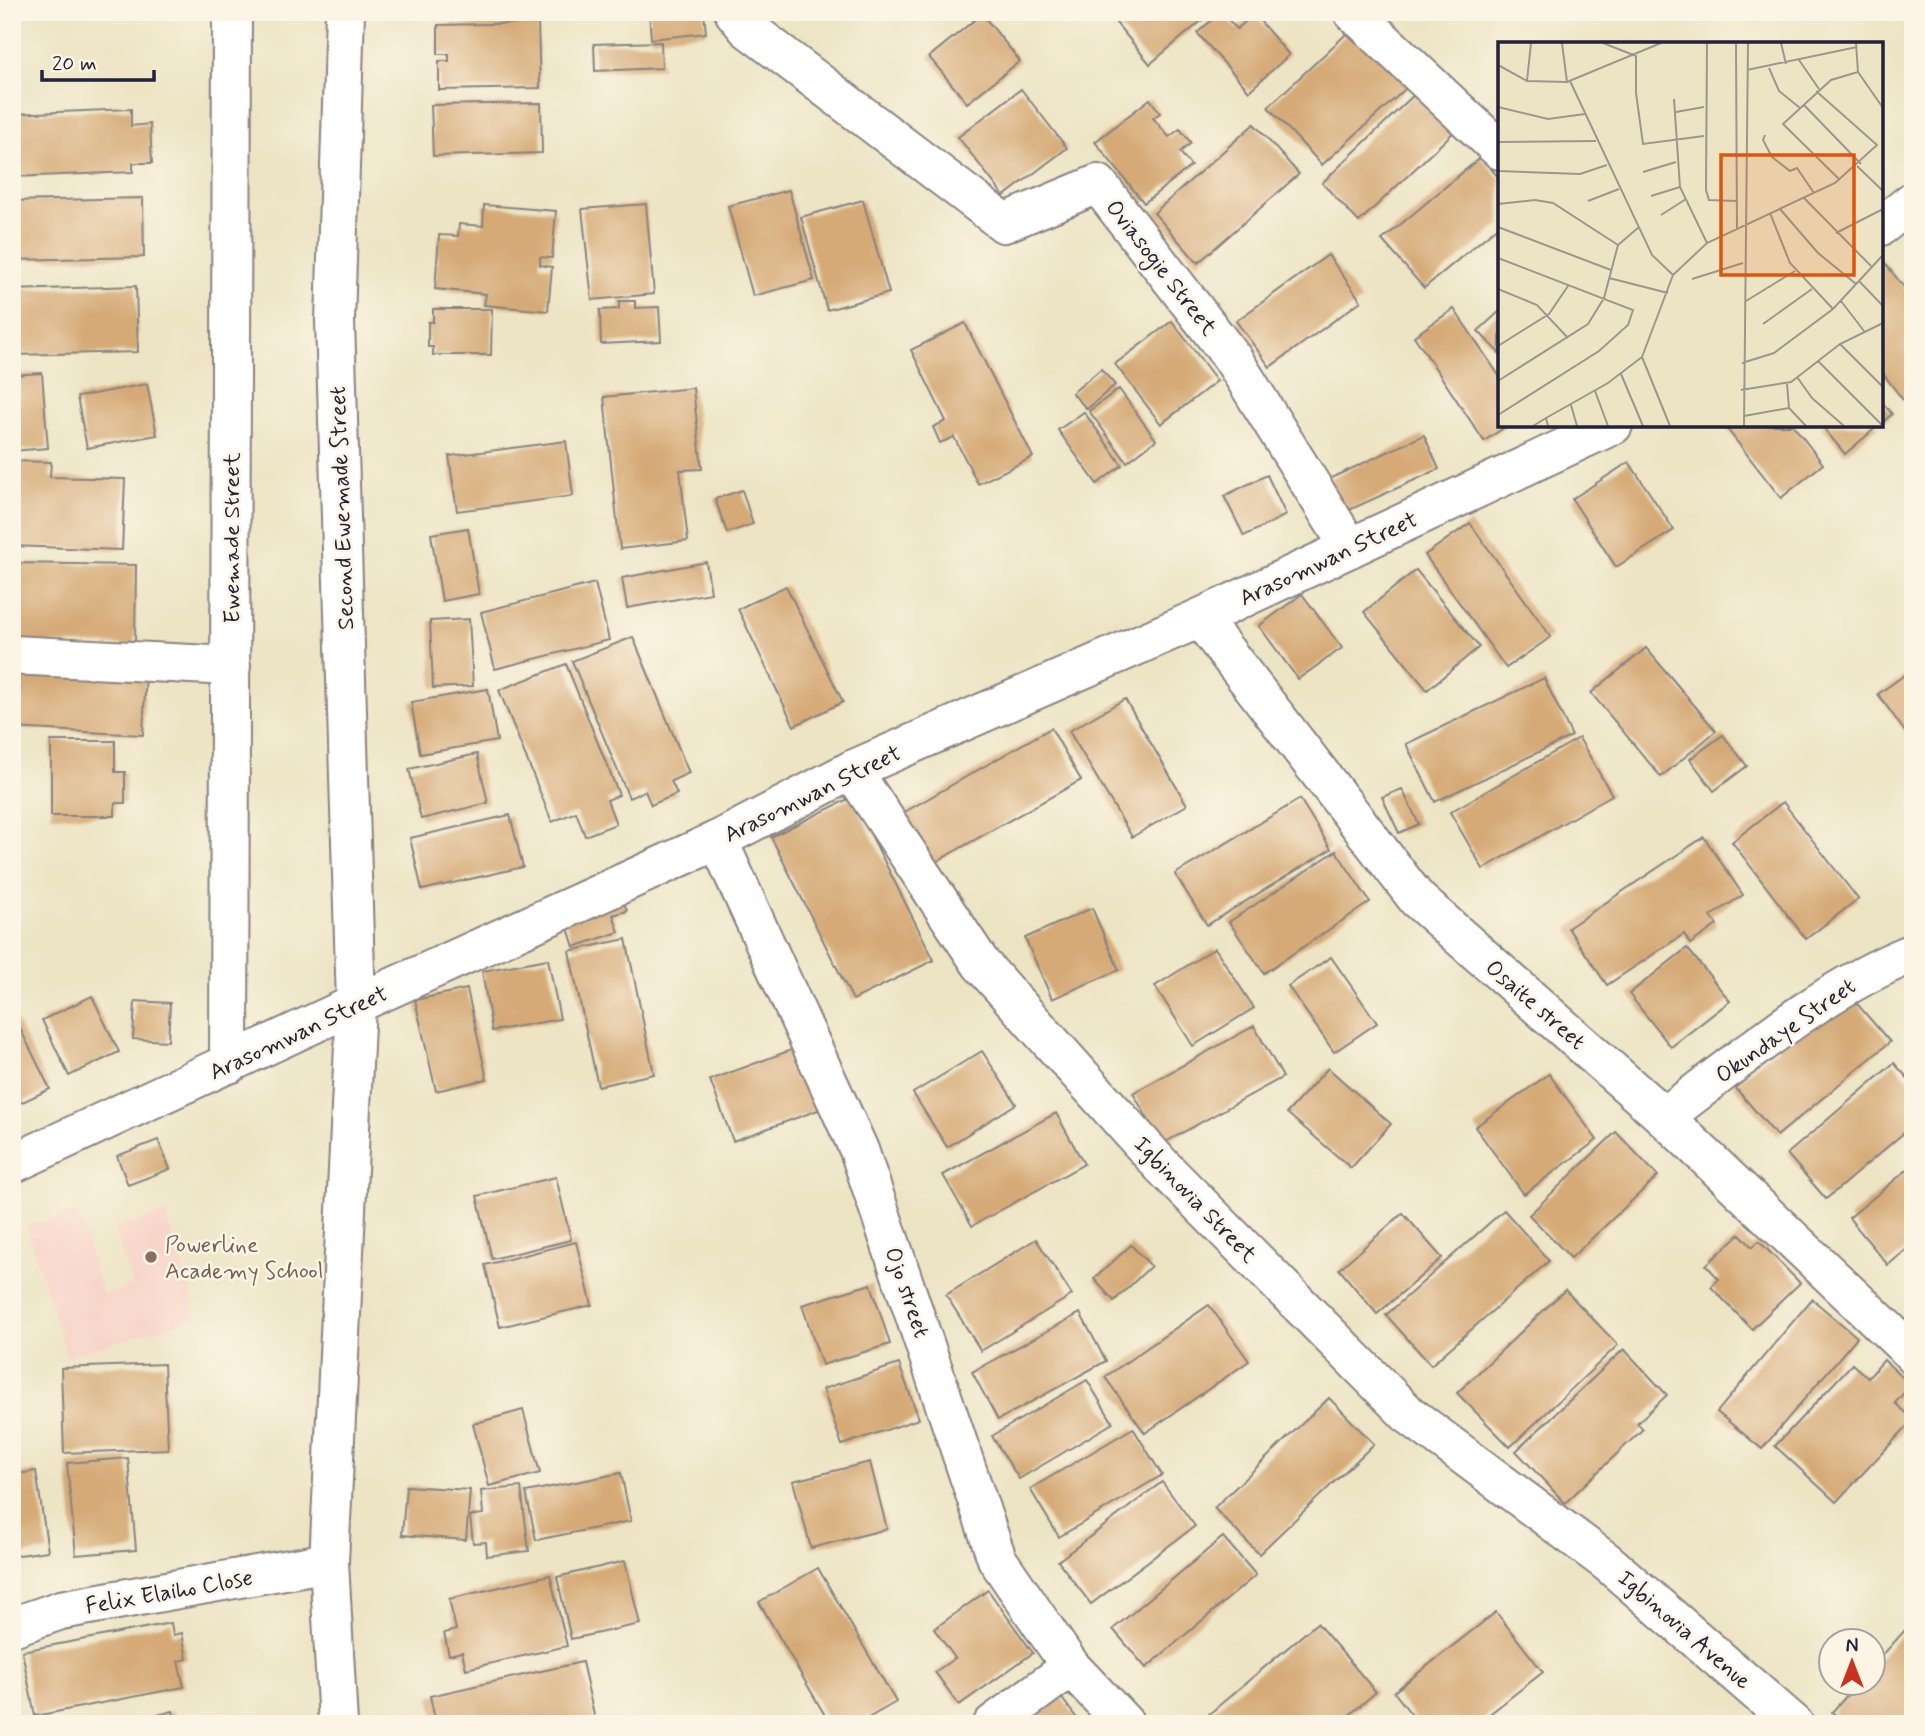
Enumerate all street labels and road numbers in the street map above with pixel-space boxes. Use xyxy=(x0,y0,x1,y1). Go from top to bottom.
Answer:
street label: Oviasogie Street xyxy=(1096,194,1223,344)
street label: Second Ewemade Street xyxy=(324,385,362,630)
street label: Ewemade Street xyxy=(218,452,248,623)
street label: Arasomwan Street xyxy=(1235,505,1423,614)
street label: Arasomwan Street xyxy=(719,739,906,851)
street label: Osaite street xyxy=(1478,954,1591,1057)
street label: Okundaye Street xyxy=(1710,972,1862,1091)
street label: Arasomwan Street xyxy=(205,979,393,1088)
street label: Igbinovia Street xyxy=(1126,1130,1263,1271)
street label: Ojo street xyxy=(877,1243,936,1342)
street label: Felix Elaiho Close xyxy=(83,1563,255,1622)
street label: Igbinovia Avenue xyxy=(1610,1564,1757,1697)

